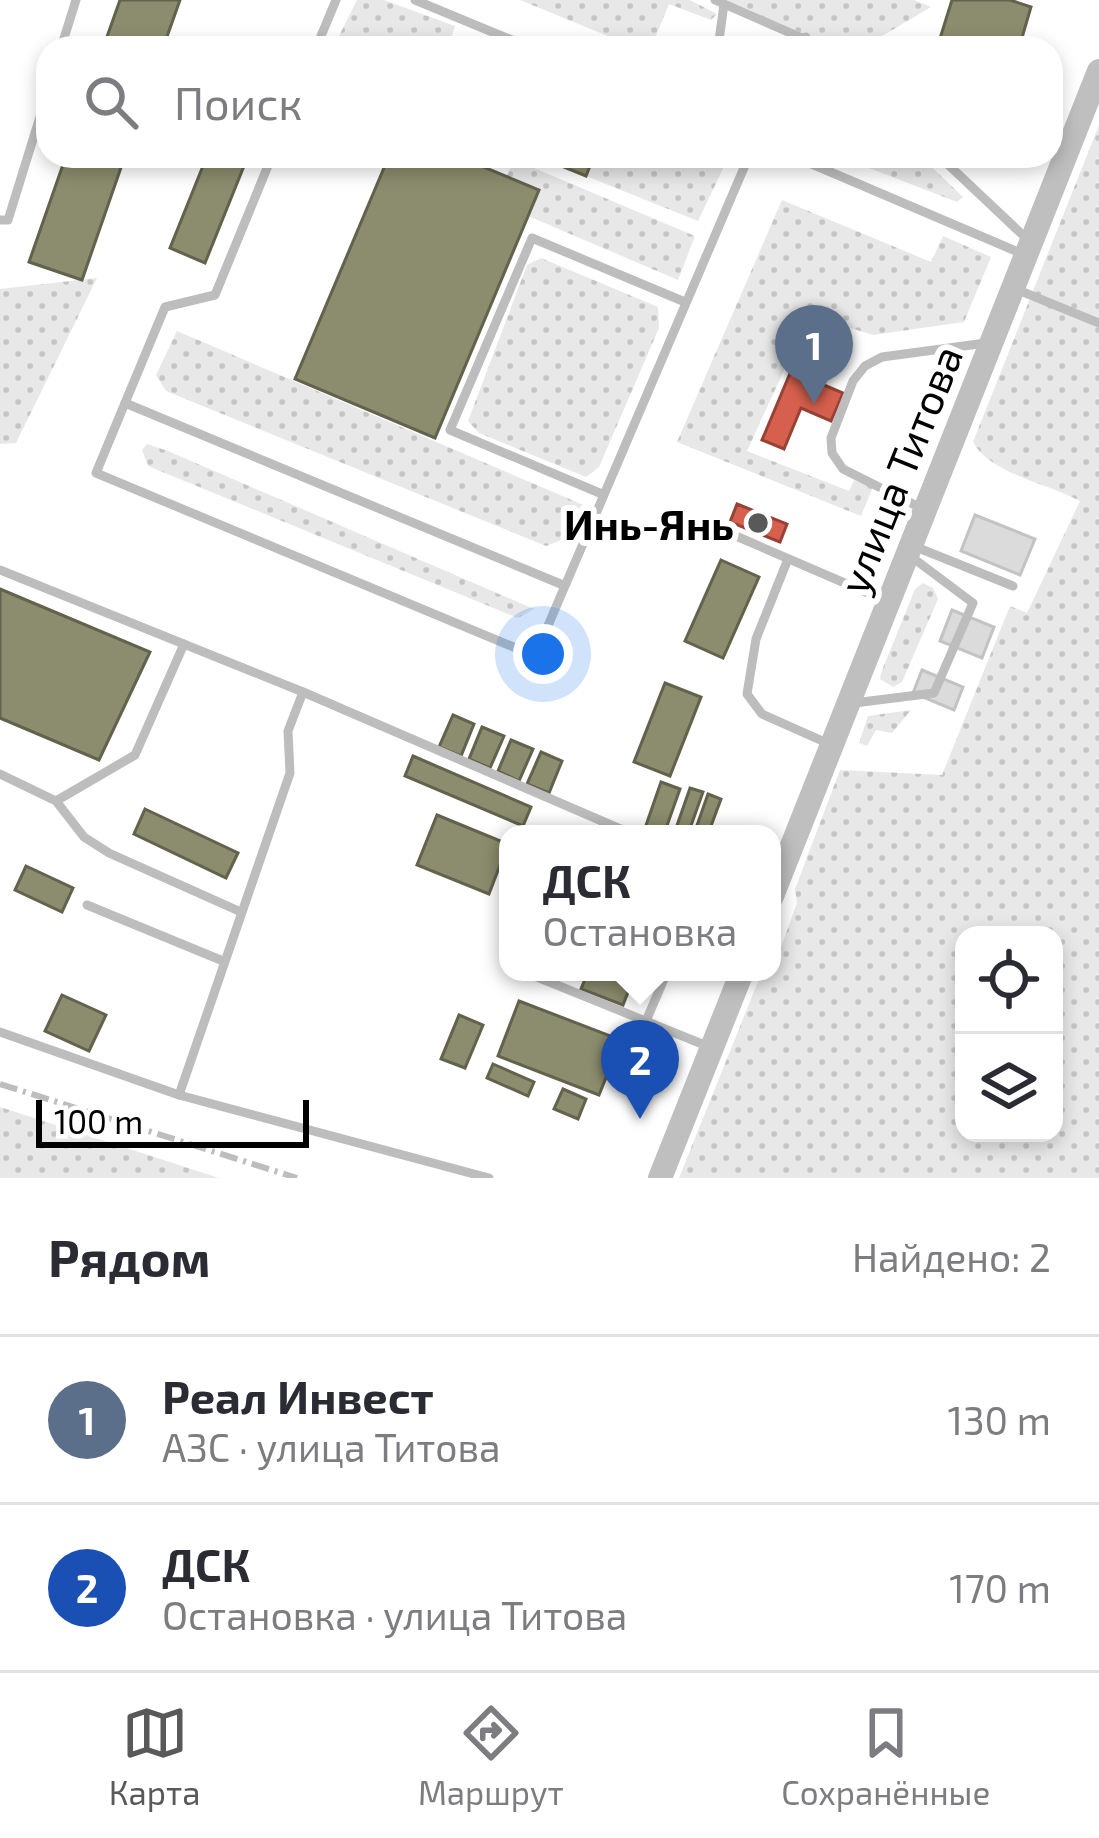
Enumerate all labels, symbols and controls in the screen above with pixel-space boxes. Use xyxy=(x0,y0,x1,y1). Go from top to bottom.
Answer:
search box xyxy=(36,36,1063,168)
icon: search xyxy=(78,69,144,135)
text: Поиск xyxy=(174,75,302,129)
pin: 1 xyxy=(775,305,853,404)
street label: улица Титова xyxy=(827,338,972,601)
place label: Инь-Янь xyxy=(564,498,734,548)
marker: Инь-Янь xyxy=(745,510,771,536)
your location xyxy=(513,624,573,684)
popup xyxy=(499,825,781,981)
text: ДСК xyxy=(543,853,631,907)
text: Остановка xyxy=(543,907,737,954)
map controls xyxy=(955,926,1063,1142)
button: locate xyxy=(955,926,1063,1034)
pin: 2 xyxy=(601,1020,679,1119)
button: layers xyxy=(955,1034,1063,1142)
scale bar xyxy=(36,1094,309,1147)
text: 100 m xyxy=(54,1101,143,1141)
text: Рядом xyxy=(48,1226,211,1287)
text: Найдено: 2 xyxy=(852,1233,1051,1280)
text: Реал Инвест xyxy=(162,1369,434,1423)
text: 1 xyxy=(79,1396,95,1443)
text: 130 m xyxy=(947,1396,1051,1443)
text: АЗС · улица Титова xyxy=(162,1423,501,1470)
text: ДСК xyxy=(162,1537,250,1591)
text: 2 xyxy=(76,1564,98,1611)
text: 170 m xyxy=(949,1564,1051,1611)
text: Остановка · улица Титова xyxy=(162,1591,627,1638)
tab: Карта xyxy=(109,1700,200,1812)
tab: Маршрут xyxy=(418,1700,564,1812)
tab: Сохранённые xyxy=(781,1700,990,1812)

